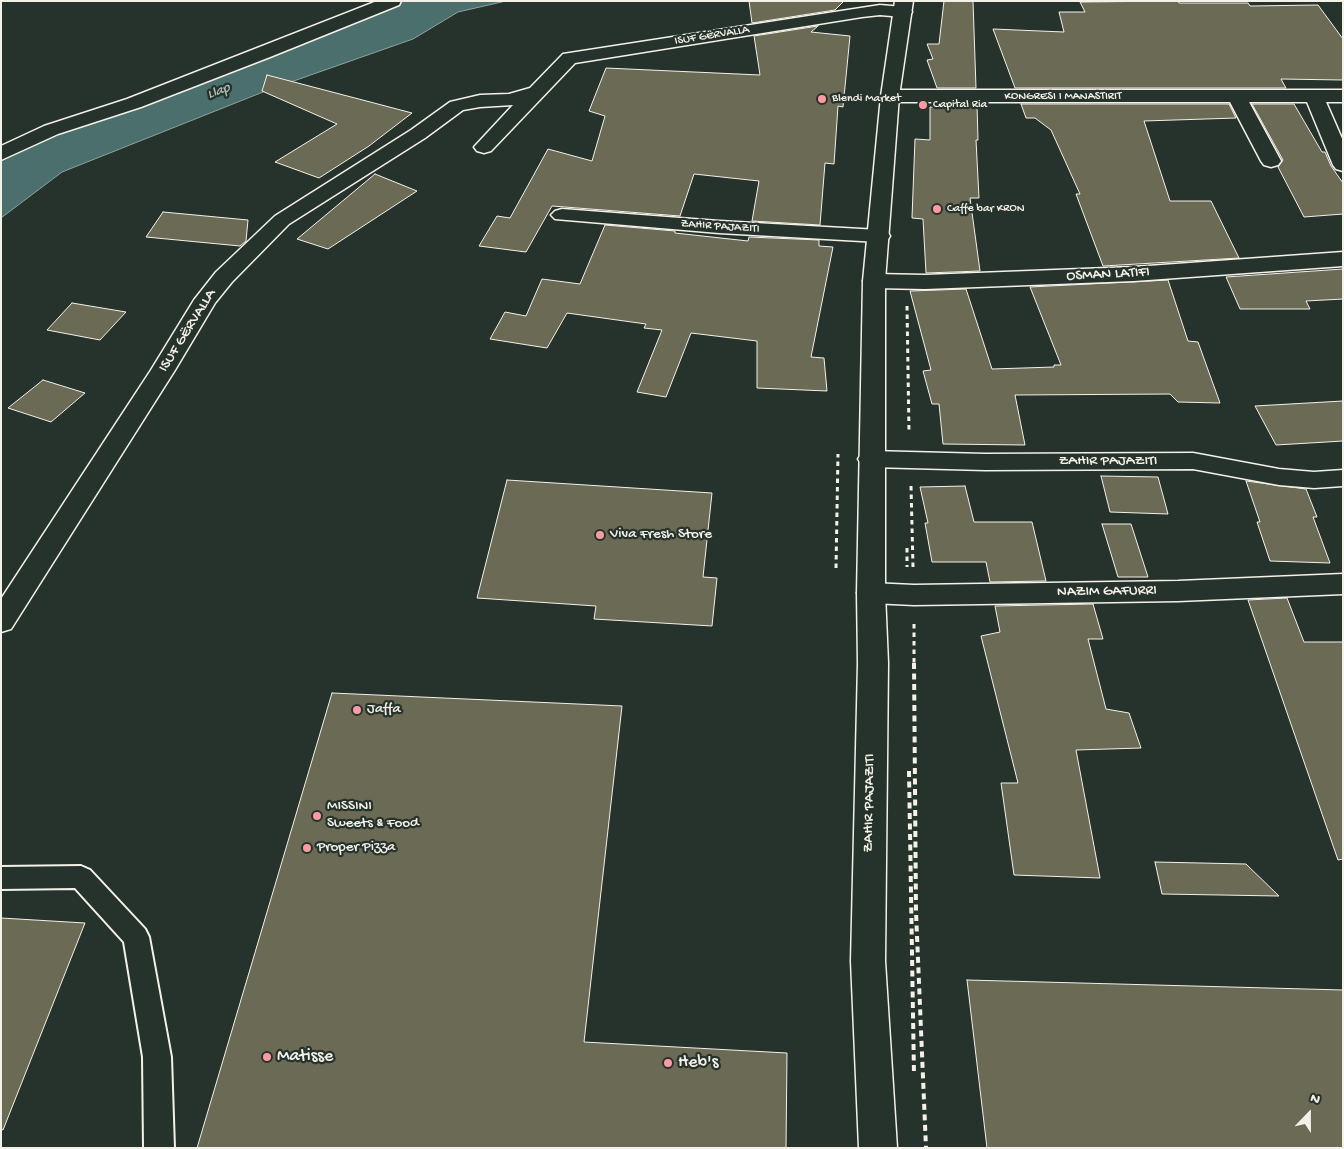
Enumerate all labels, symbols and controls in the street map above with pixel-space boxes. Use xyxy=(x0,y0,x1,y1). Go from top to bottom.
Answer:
street label: ISUF GËRVALLA xyxy=(674,23,750,49)
water label: Llap xyxy=(205,80,233,104)
street label: KONGRESI I MANASTIRIT xyxy=(1004,90,1122,104)
place label: Blendi Market xyxy=(832,92,901,106)
marker: Blendi Market xyxy=(816,93,828,105)
place label: Capital Ria xyxy=(933,98,987,112)
marker: Capital Ria xyxy=(917,99,929,111)
place label: Caffe bar KRON xyxy=(947,202,1025,216)
marker: Caffe bar KRON xyxy=(931,203,943,215)
street label: ZAHIR PAJAZITI xyxy=(680,217,760,237)
street label: OSMAN LATIFI xyxy=(1066,264,1150,286)
street label: ISUF GËRVALLA xyxy=(155,286,221,376)
street label: ZAHIR PAJAZITI xyxy=(1059,453,1157,471)
place label: Viva Fresh Store xyxy=(610,526,712,544)
marker: Viva Fresh Store xyxy=(594,529,606,541)
street label: NAZIM GAFURRI xyxy=(1057,582,1157,602)
place label: Jaffa xyxy=(367,701,401,719)
marker: Jaffa xyxy=(351,704,363,716)
street label: ZAHIR PAJAZITI xyxy=(860,753,880,853)
place label: MISSINI Sweets & Food xyxy=(327,798,419,833)
marker: MISSINI Sweets & Food xyxy=(311,810,323,822)
place label: Proper Pizza xyxy=(317,839,395,857)
marker: Proper Pizza xyxy=(301,842,313,854)
place label: Matisse xyxy=(277,1046,333,1068)
marker: Matisse xyxy=(261,1051,273,1063)
place label: Heb's xyxy=(678,1052,718,1074)
marker: Heb's xyxy=(662,1057,674,1069)
north arrow xyxy=(1284,1089,1334,1139)
text: N xyxy=(1307,1090,1322,1109)

